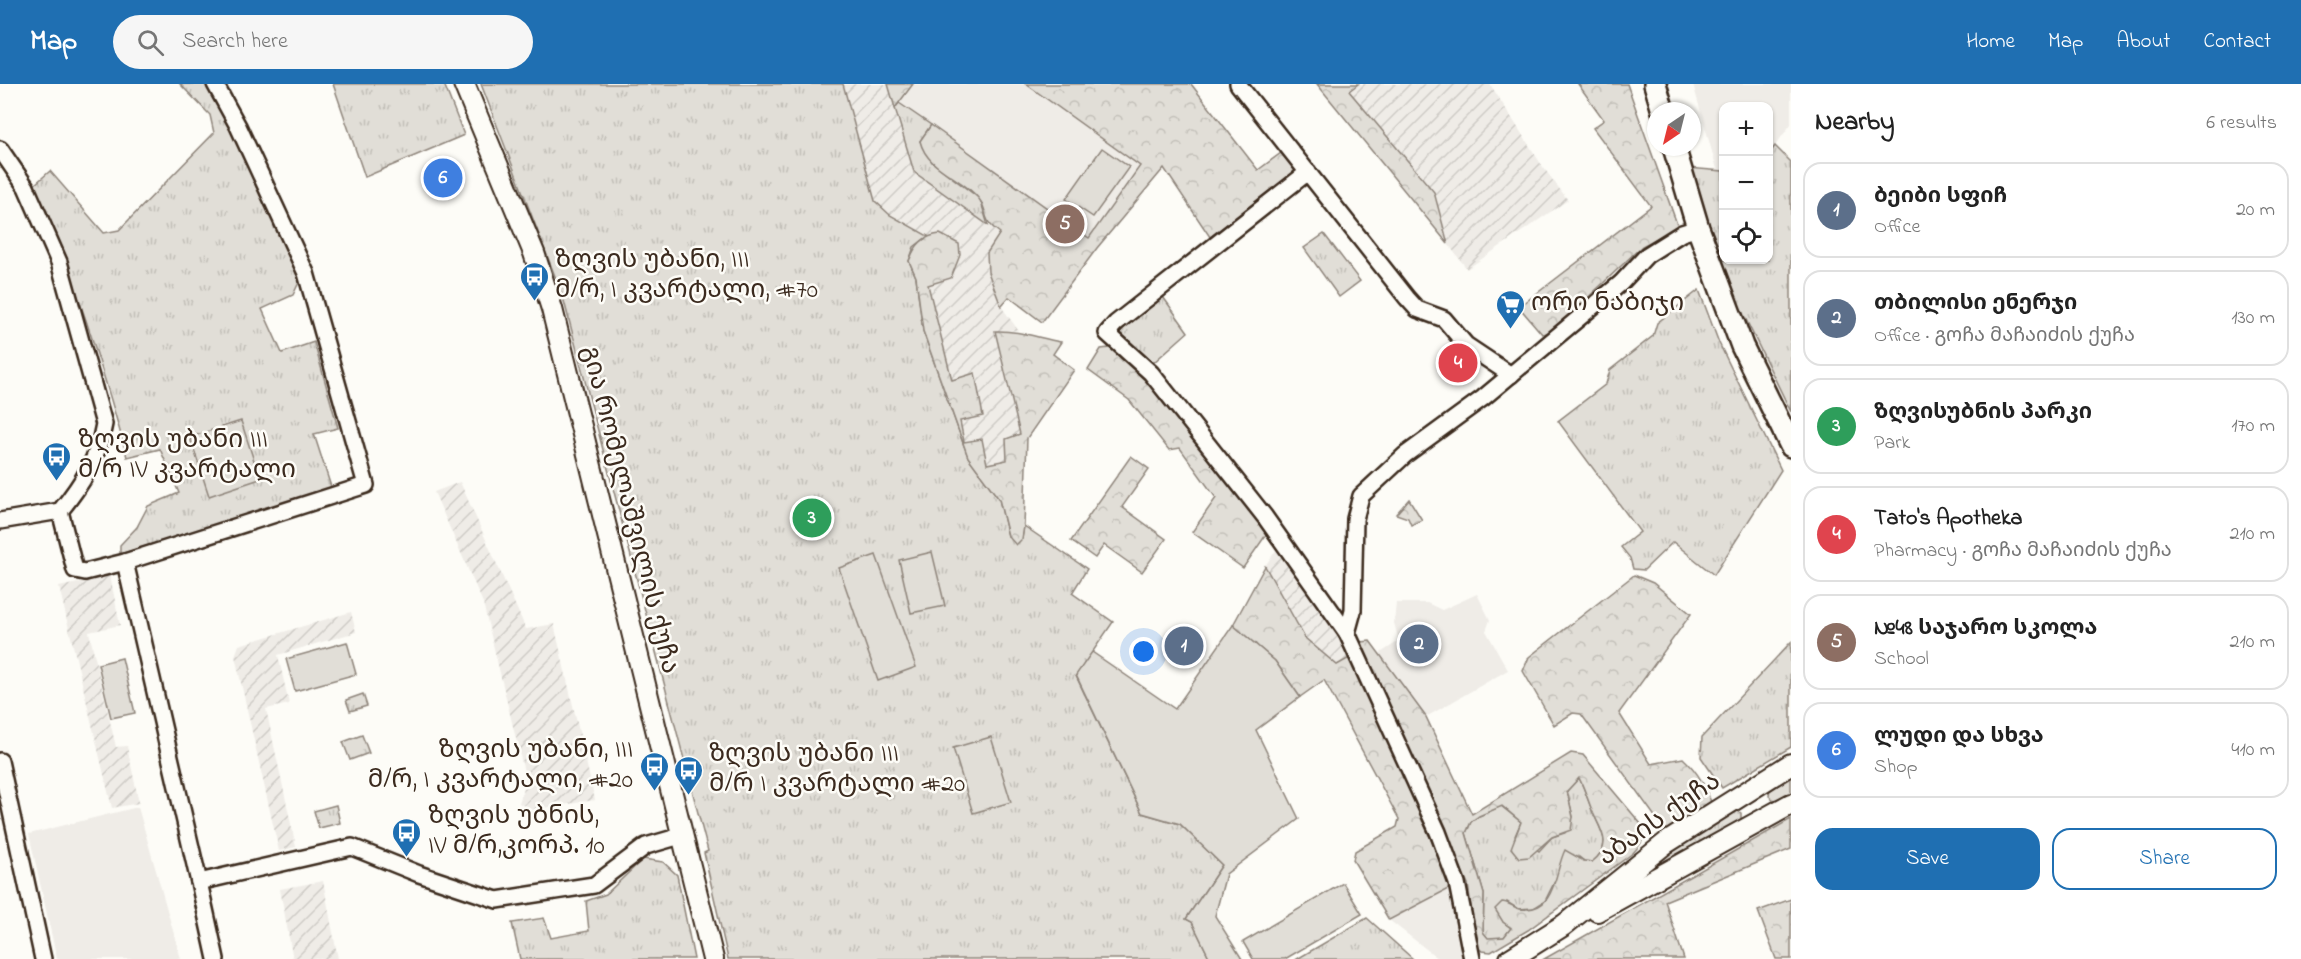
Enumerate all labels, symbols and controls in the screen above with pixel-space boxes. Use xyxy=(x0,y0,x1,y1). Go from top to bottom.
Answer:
search box xyxy=(113,15,533,69)
text: Map xyxy=(30,22,77,63)
icon: search xyxy=(134,26,167,59)
text: Search here xyxy=(182,26,288,58)
text: Home xyxy=(1966,27,2015,57)
text: Map xyxy=(2048,27,2083,57)
text: About xyxy=(2116,27,2170,57)
text: Contact xyxy=(2203,27,2271,57)
north arrow xyxy=(1647,102,1701,156)
map controls xyxy=(1719,102,1773,264)
button: + xyxy=(1719,102,1773,156)
text: Nearby xyxy=(1815,104,1894,142)
text: 6 results xyxy=(2206,109,2277,138)
pin: 6 xyxy=(424,156,462,200)
button: − xyxy=(1719,156,1773,210)
text: ბეიბი სფიჩ xyxy=(1874,181,2007,213)
text: 1 xyxy=(1833,196,1840,225)
text: 20 m xyxy=(2236,196,2275,225)
pin: 5 xyxy=(1046,202,1084,246)
button: locate xyxy=(1719,210,1773,264)
text: Office xyxy=(1874,213,1920,242)
place label: ზღვის უბანი, III მ/რ, I კვარტალი, #70 xyxy=(555,242,818,310)
bus stop icon: ზღვის უბანი, III მ/რ, I კვარტალი, #70 xyxy=(518,260,550,302)
place label: ორი ნაბიჯი xyxy=(1531,285,1684,323)
supermarket icon: ორი ნაბიჯი xyxy=(1494,288,1526,330)
text: თბილისი ენერჯი xyxy=(1874,288,2077,320)
text: 2 xyxy=(1832,304,1841,333)
text: 130 m xyxy=(2231,304,2275,333)
text: Office · გოჩა მაჩაიძის ქუჩა xyxy=(1874,322,2135,351)
pin: 4 xyxy=(1438,340,1478,386)
street label: გია რომელაშვილის ქუჩა xyxy=(570,342,688,678)
text: ზღვისუბნის პარკი xyxy=(1874,397,2092,429)
text: 3 xyxy=(1832,412,1841,441)
text: 170 m xyxy=(2231,412,2275,441)
place label: ზღვის უბანი III მ/რ IV კვარტალი xyxy=(78,422,296,490)
text: Park xyxy=(1874,429,1910,458)
bus stop icon: ზღვის უბანი III მ/რ IV კვარტალი xyxy=(41,440,73,482)
pin: 3 xyxy=(792,496,832,540)
text: Tato's Apotheka xyxy=(1874,503,2022,535)
text: 4 xyxy=(1832,520,1841,549)
text: 210 m xyxy=(2230,520,2275,549)
text: Pharmacy · გოჩა მაჩაიძის ქუჩა xyxy=(1874,537,2172,566)
text: №48 საჯარო სკოლა xyxy=(1874,613,2097,645)
pin: 2 xyxy=(1400,622,1438,666)
pin: 1 xyxy=(1164,624,1204,668)
text: 5 xyxy=(1831,628,1842,657)
text: 210 m xyxy=(2230,628,2275,657)
your location xyxy=(1129,637,1158,666)
text: School xyxy=(1874,645,1929,674)
text: ლუდი და სხვა xyxy=(1874,721,2044,753)
place label: ზღვის უბანი, III მ/რ, I კვარტალი, #20 xyxy=(368,732,633,800)
place label: ზღვის უბანი III მ/რ I კვარტალი #20 xyxy=(709,736,965,804)
text: 6 xyxy=(1832,736,1841,765)
text: 410 m xyxy=(2231,736,2275,765)
bus stop icon: ზღვის უბანი, III მ/რ, I კვარტალი, #20 xyxy=(638,750,670,792)
text: Shop xyxy=(1874,753,1918,782)
bus stop icon: ზღვის უბანი III მ/რ I კვარტალი #20 xyxy=(672,754,704,796)
street label: აბაის ქუჩა xyxy=(1591,764,1729,876)
place label: ზღვის უბნის, IV მ/რ,კორპ. 10 xyxy=(428,798,605,866)
bus stop icon: ზღვის უბნის, IV მ/რ,კორპ. 10 xyxy=(391,816,423,858)
button: Save xyxy=(1815,828,2040,890)
button: Share xyxy=(2052,828,2277,890)

